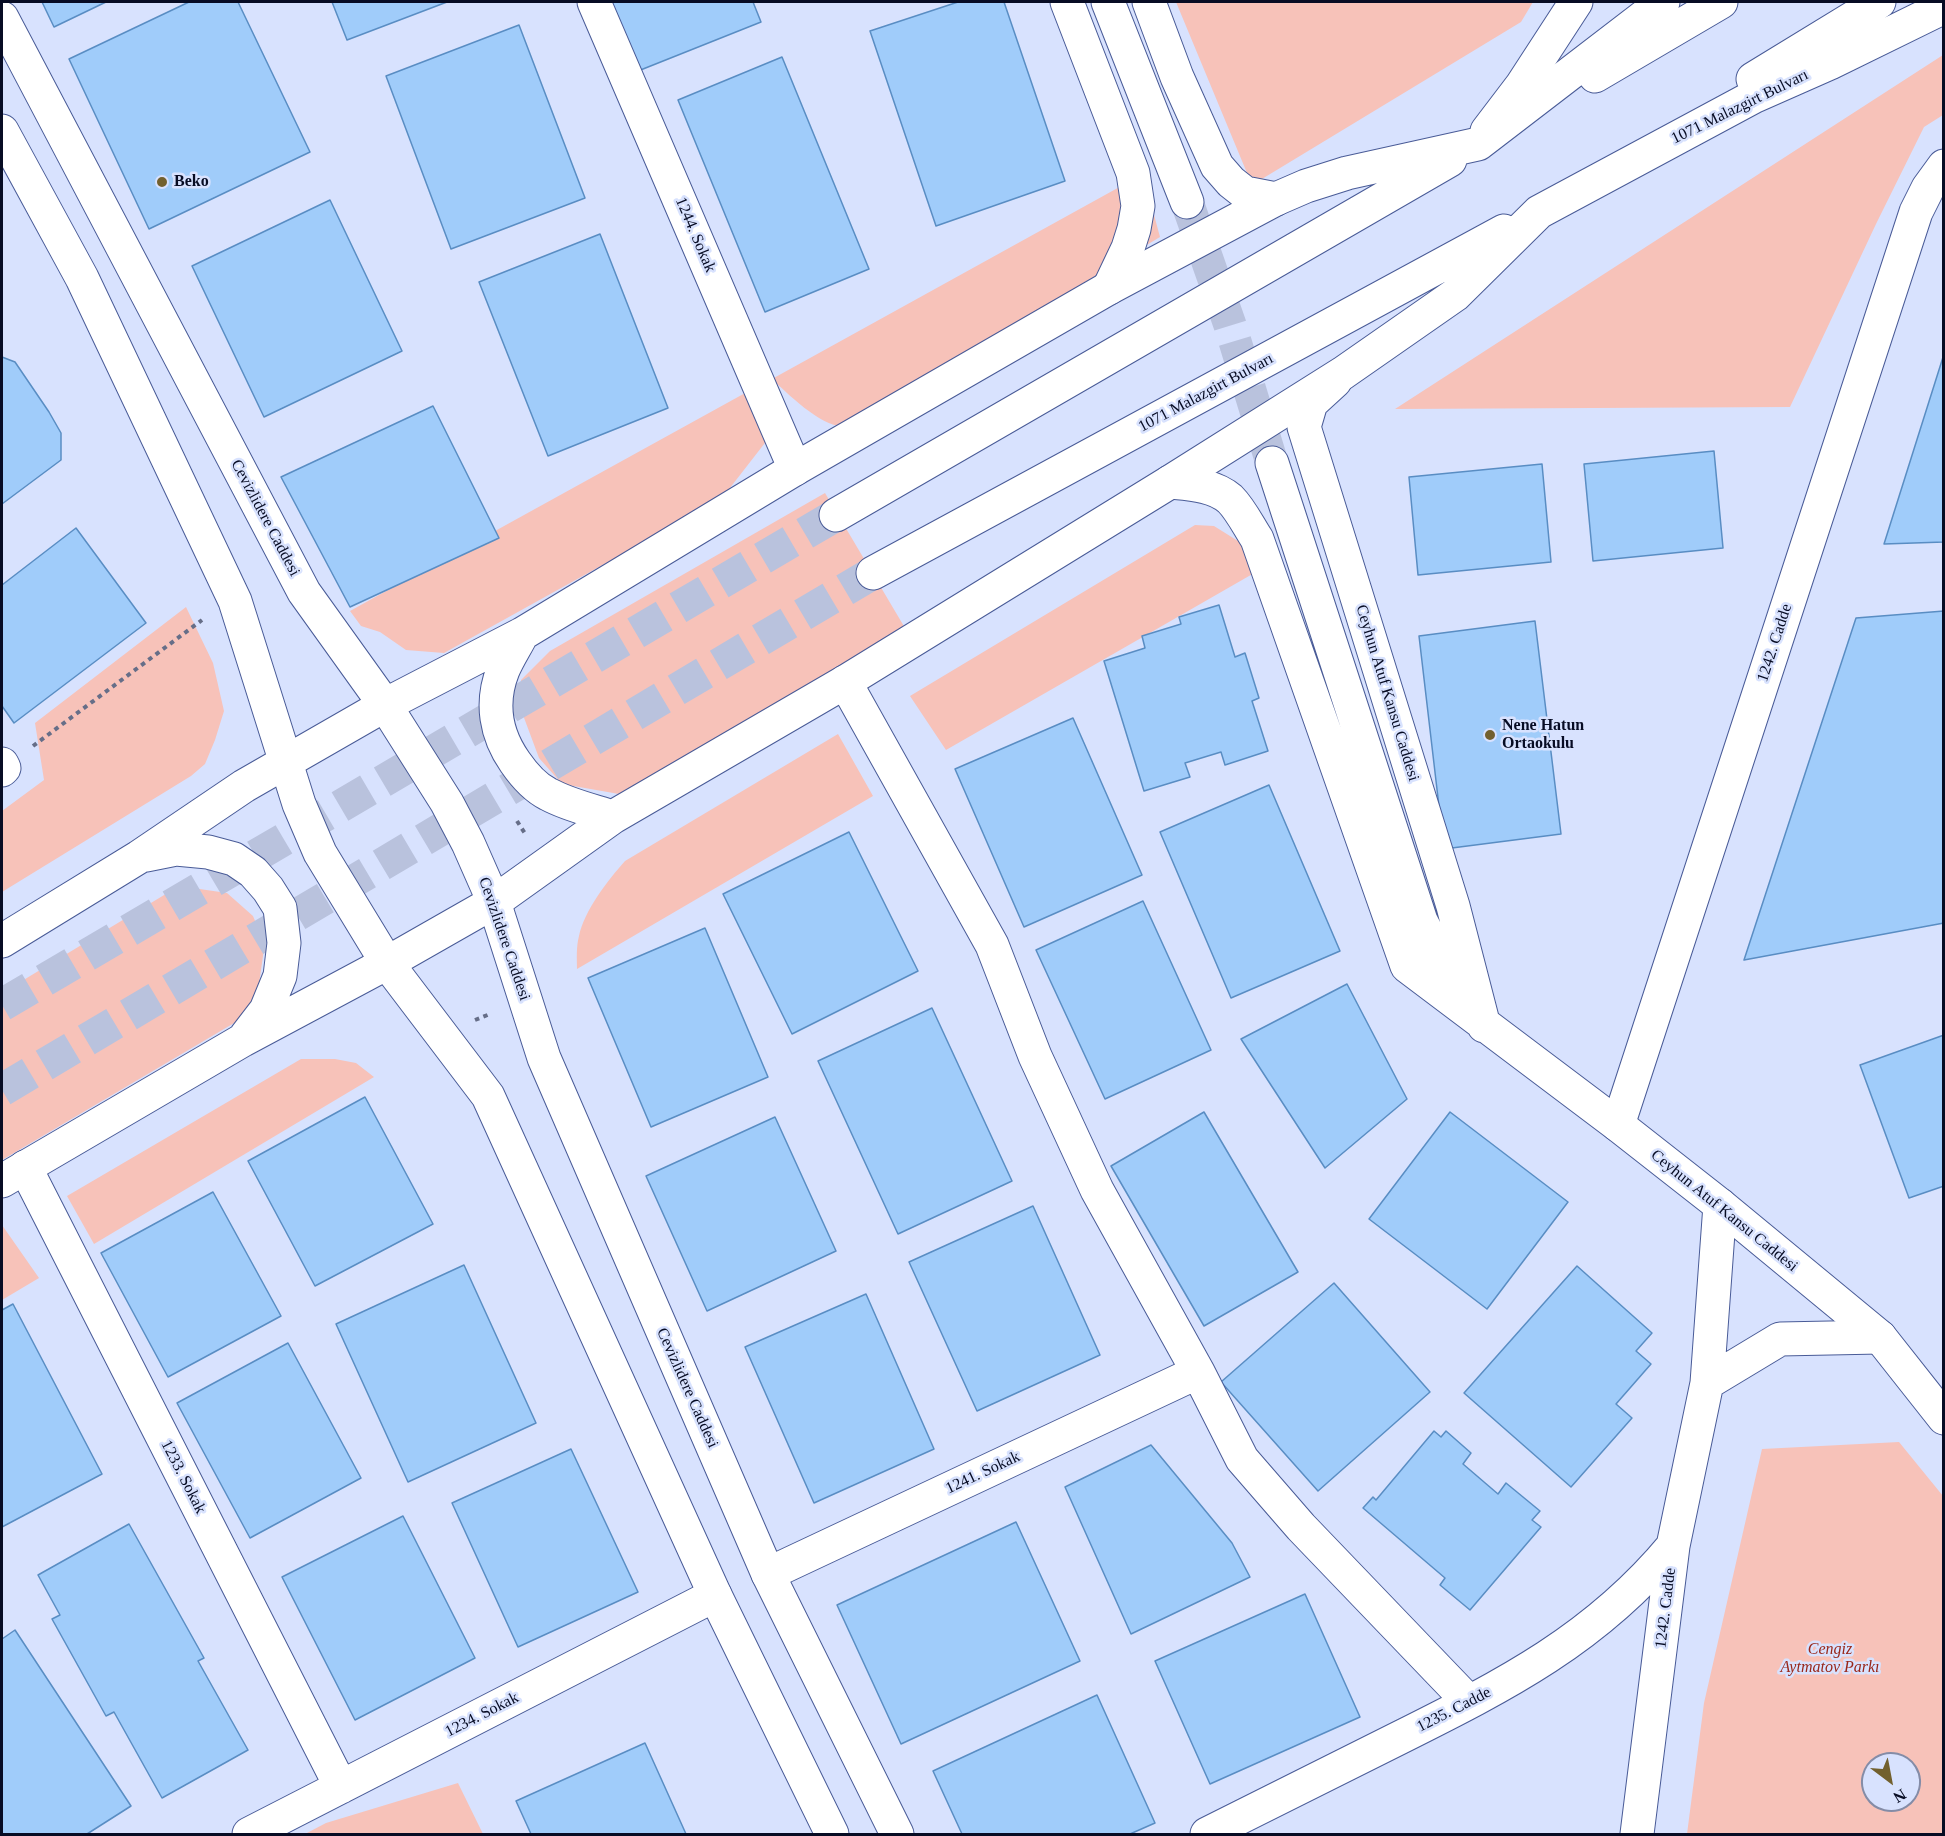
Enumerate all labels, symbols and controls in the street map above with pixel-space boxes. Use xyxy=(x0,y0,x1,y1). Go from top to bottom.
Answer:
street label: 1071 Malazgirt Bulvarı xyxy=(1668,65,1812,149)
place label: Beko xyxy=(174,172,209,192)
marker: Beko xyxy=(155,175,169,189)
street label: 1244. Sokak xyxy=(671,194,719,276)
street label: 1071 Malazgirt Bulvarı xyxy=(1135,349,1277,437)
street label: Cevizlidere Caddesi xyxy=(226,456,304,580)
street label: Ceyhun Atuf Kansu Caddesi xyxy=(1351,602,1423,784)
street label: 1242. Cadde xyxy=(1753,602,1797,684)
place label: Nene Hatun Ortaokulu xyxy=(1502,716,1584,754)
marker: Nene Hatun Ortaokulu xyxy=(1483,728,1497,742)
street label: Cevizlidere Caddesi xyxy=(474,875,534,1003)
street label: Ceyhun Atuf Kansu Caddesi xyxy=(1647,1146,1801,1276)
street label: Cevizlidere Caddesi xyxy=(652,1325,722,1451)
street label: 1233. Sokak xyxy=(156,1437,210,1517)
street label: 1241. Sokak xyxy=(943,1447,1023,1499)
street label: 1242. Cadde xyxy=(1652,1567,1680,1649)
park label: Cengiz Aytmatov Parkı xyxy=(1780,1640,1880,1678)
street label: 1235. Cadde xyxy=(1414,1683,1494,1737)
street label: 1234. Sokak xyxy=(442,1688,522,1742)
north arrow xyxy=(1861,1752,1921,1812)
text: N xyxy=(1890,1786,1909,1806)

